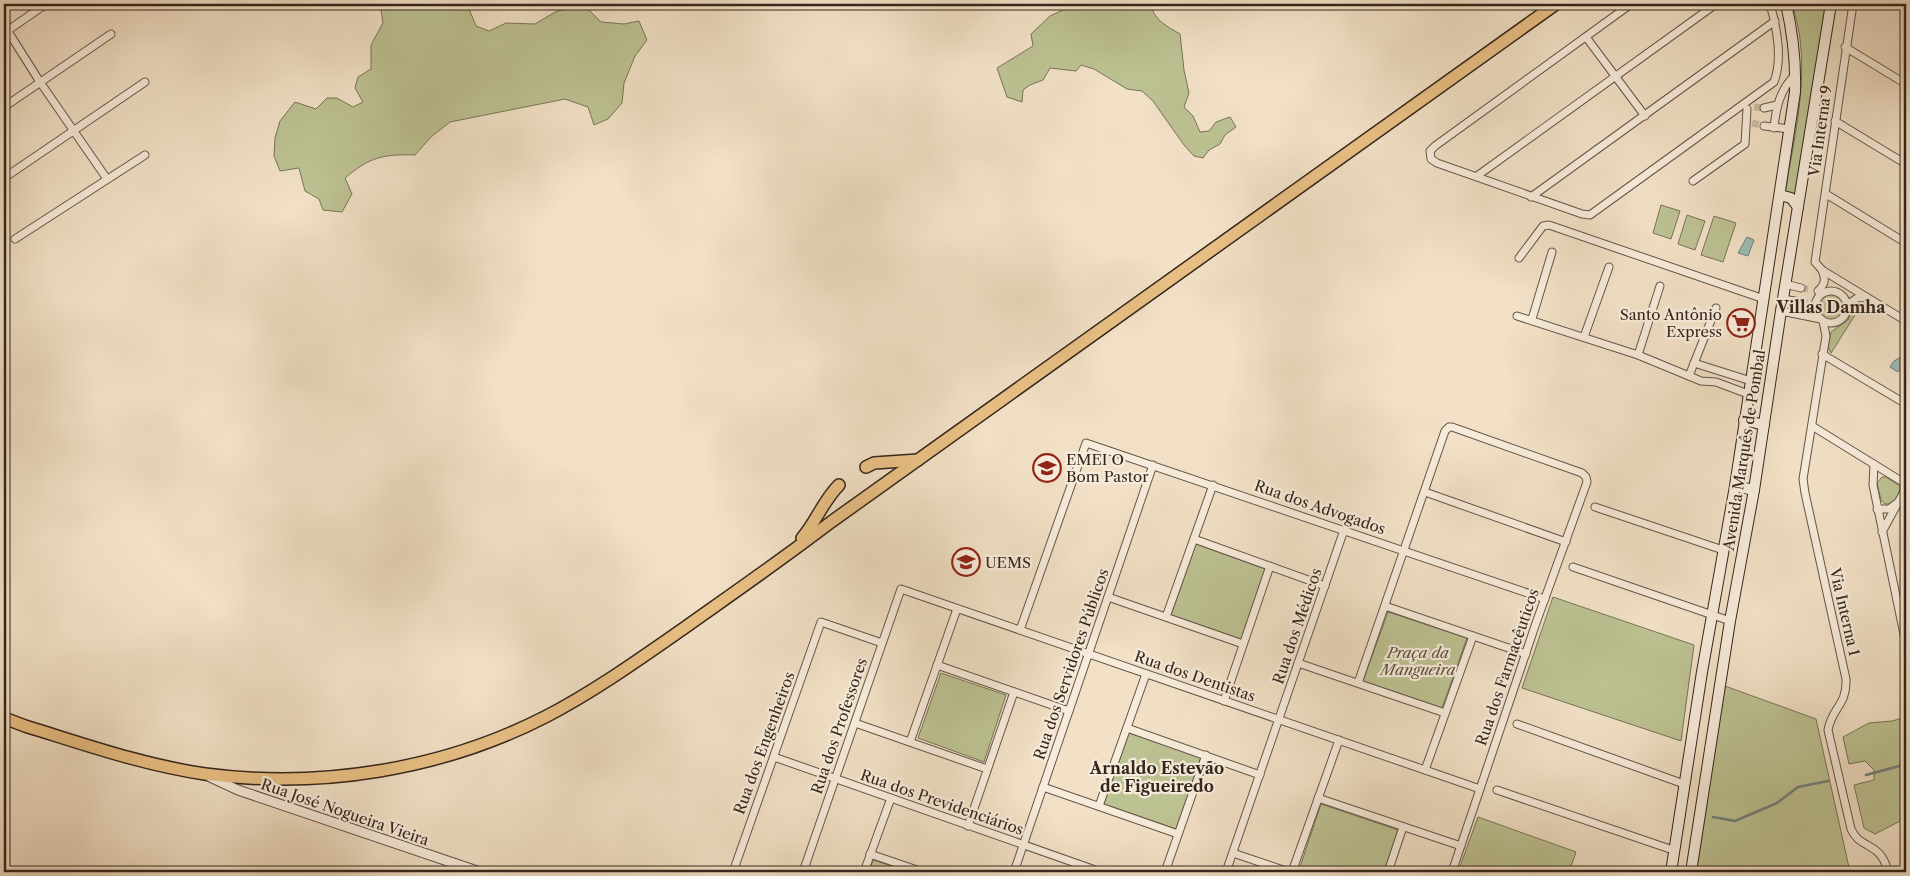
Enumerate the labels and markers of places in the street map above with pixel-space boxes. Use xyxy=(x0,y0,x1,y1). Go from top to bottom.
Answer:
place label: Santo Antônio Express xyxy=(1620,305,1722,341)
supermarket icon: Santo Antônio Express xyxy=(1726,308,1756,338)
place label: EMEI O Bom Pastor xyxy=(1066,450,1149,486)
school or university icon: EMEI O Bom Pastor xyxy=(1032,453,1062,483)
school or university icon: UEMS xyxy=(951,547,981,577)
place label: UEMS xyxy=(985,553,1031,572)

